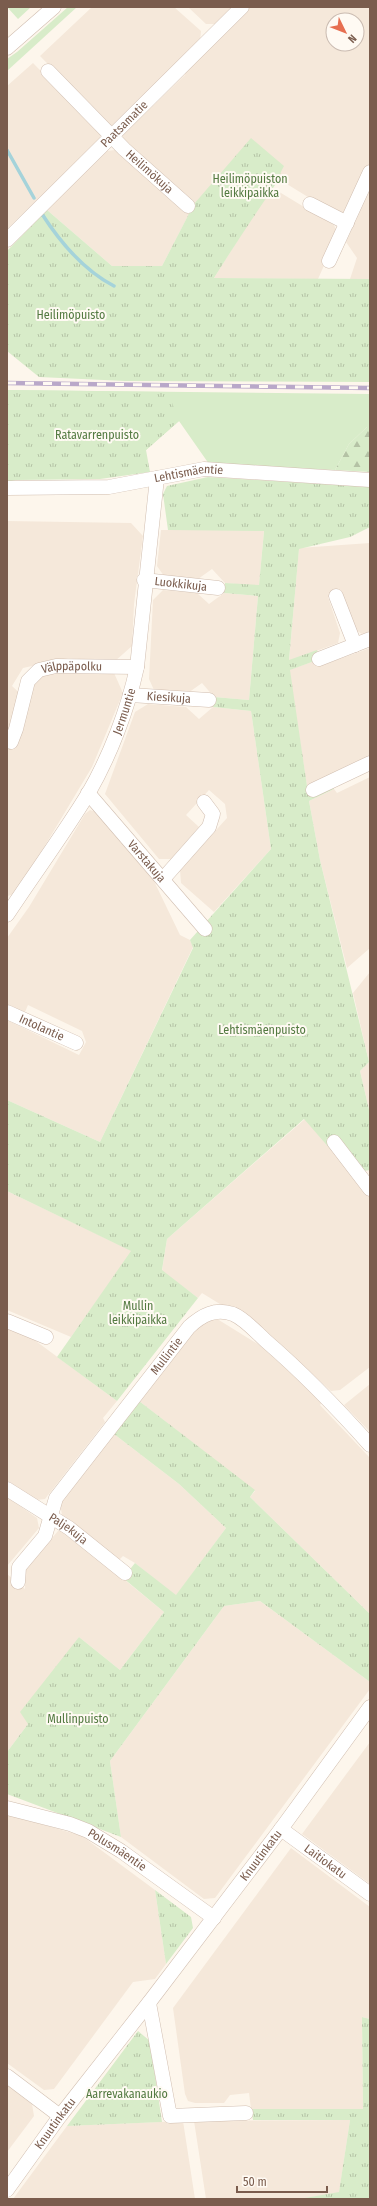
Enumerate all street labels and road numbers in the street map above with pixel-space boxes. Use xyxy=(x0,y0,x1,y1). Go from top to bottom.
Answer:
street label: Paatsamatie xyxy=(98,98,151,150)
street label: Heilimökuja xyxy=(123,147,176,197)
street label: Lehtismäentie xyxy=(153,462,224,485)
street label: Luokkikuja xyxy=(154,574,208,594)
street label: Välppäpolku xyxy=(40,659,102,676)
street label: Jermuntie xyxy=(110,687,139,737)
street label: Kiesikuja xyxy=(146,689,192,706)
street label: Varstakuja xyxy=(125,837,169,885)
street label: Intolantie xyxy=(17,1011,66,1044)
street label: Mullintie xyxy=(148,1334,185,1377)
street label: Paljekuja xyxy=(46,1510,91,1547)
street label: Polusmäentie xyxy=(85,1826,149,1874)
street label: Knuutinkatu xyxy=(237,1827,285,1884)
street label: Laitiokatu xyxy=(302,1841,349,1882)
street label: Knuutinkatu xyxy=(32,2095,78,2152)

